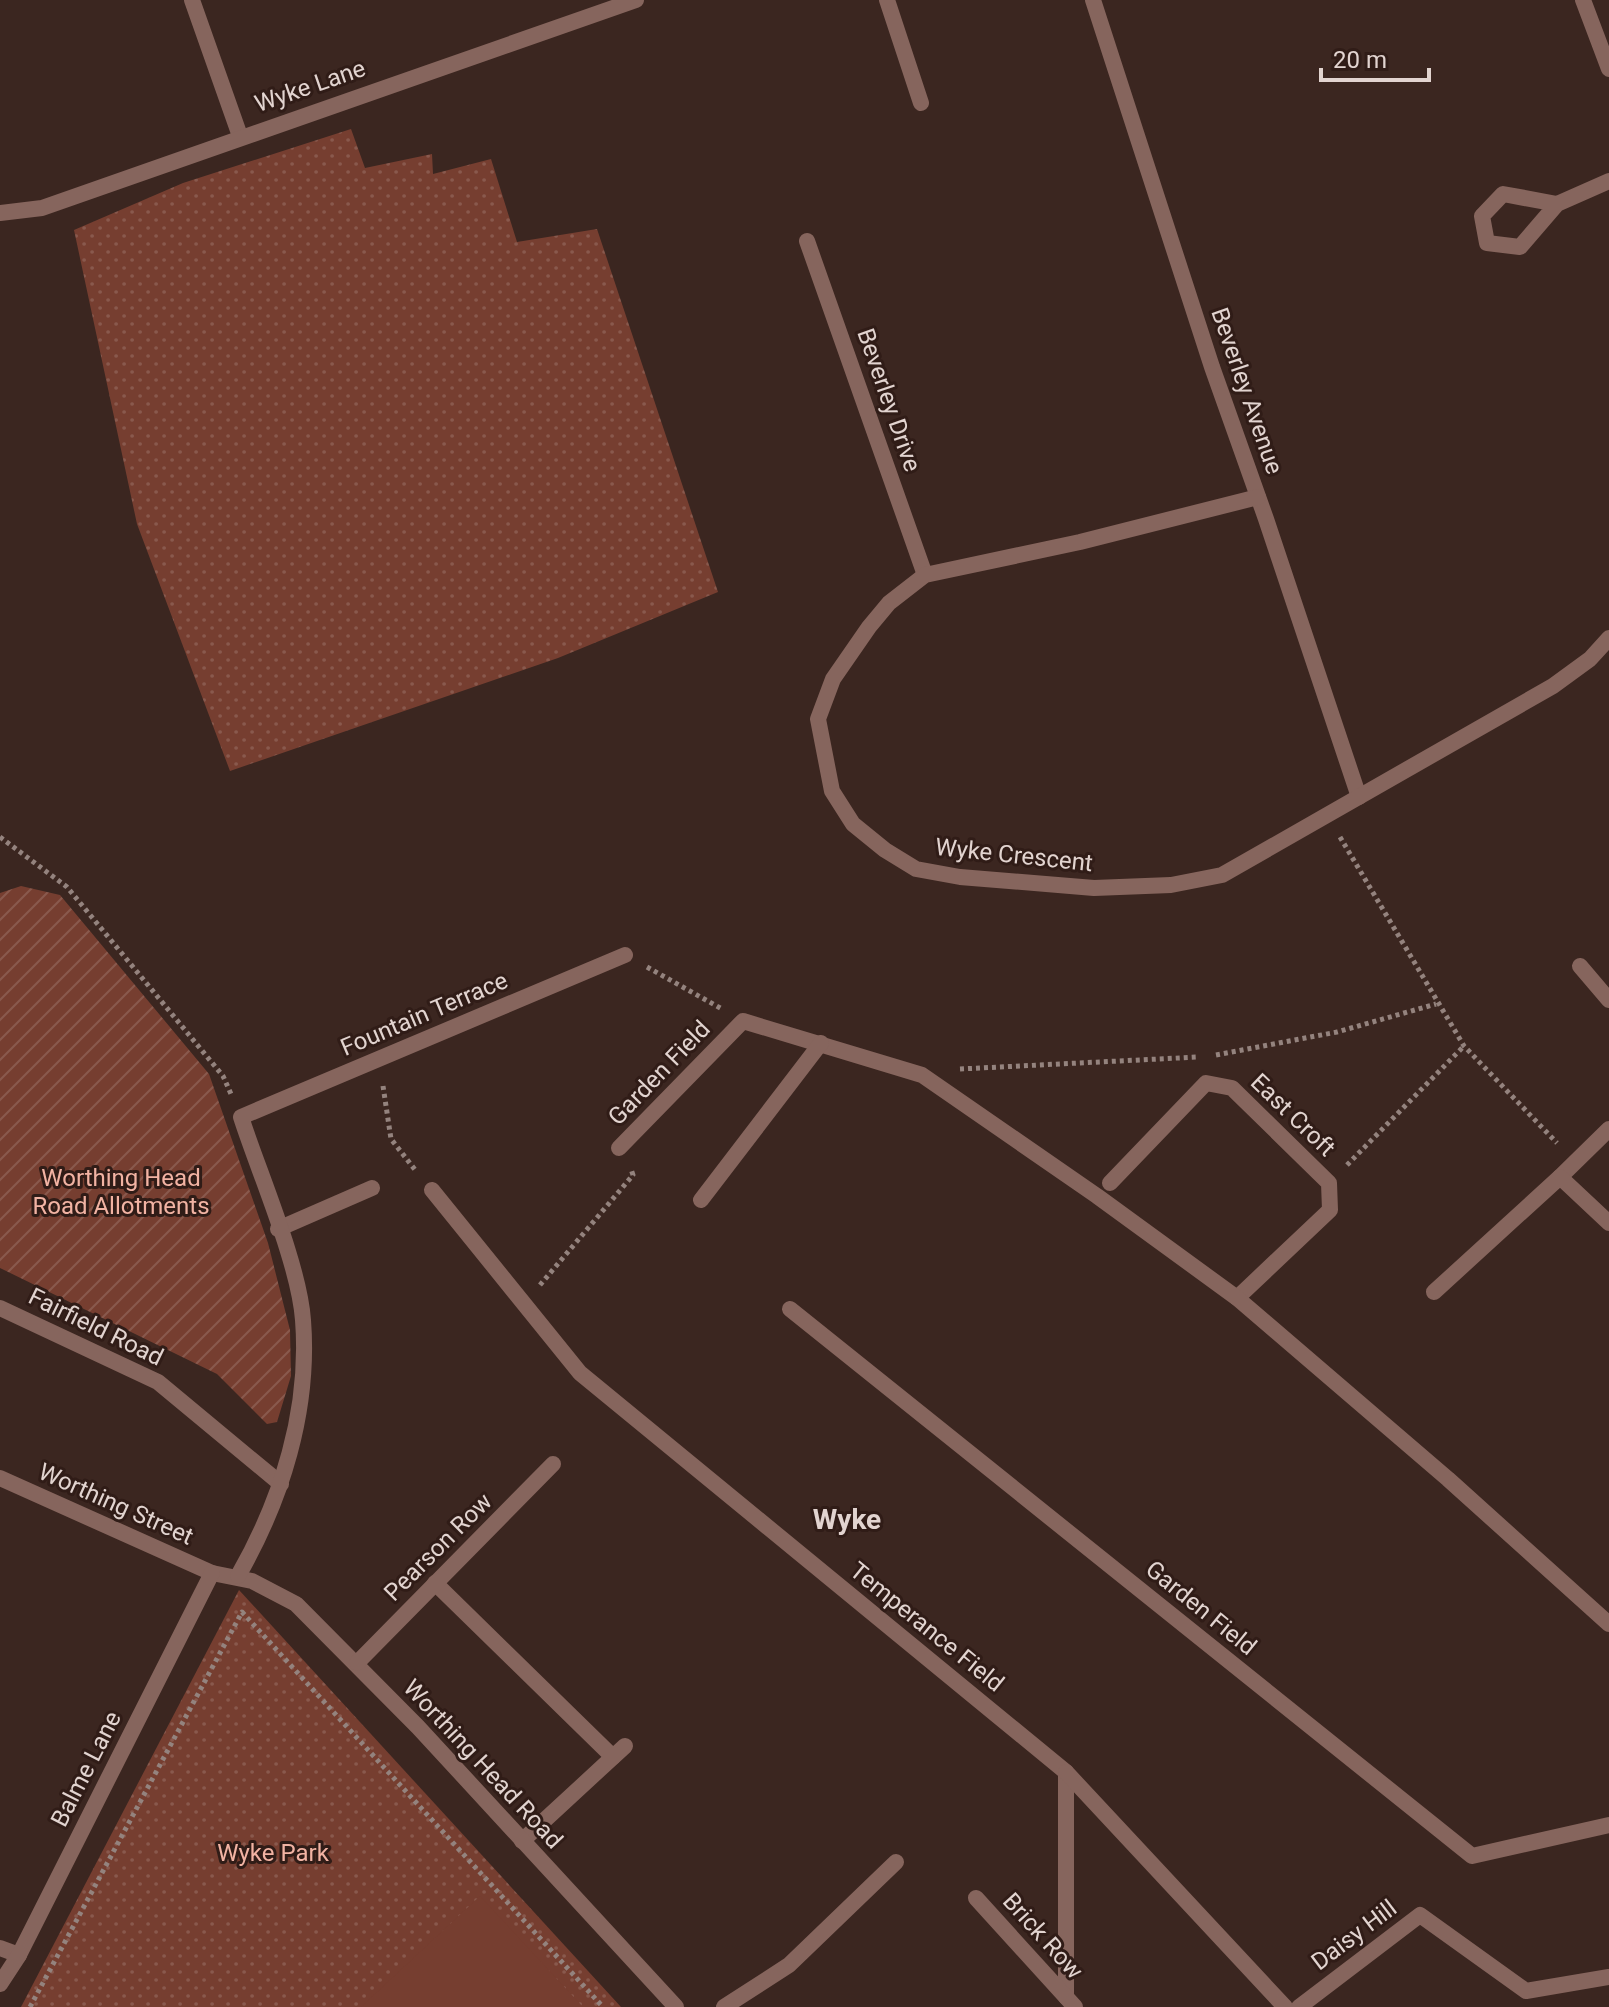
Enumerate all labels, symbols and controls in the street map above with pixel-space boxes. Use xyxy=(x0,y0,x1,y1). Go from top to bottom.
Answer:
scale bar xyxy=(1321,32,1429,82)
text: 20 m xyxy=(1333,46,1387,74)
street label: Wyke Lane xyxy=(251,54,369,118)
street label: Beverley Avenue xyxy=(1205,304,1289,478)
street label: Beverley Drive xyxy=(851,325,927,475)
street label: Wyke Crescent xyxy=(934,833,1094,877)
street label: Fountain Terrace xyxy=(336,966,512,1062)
street label: Garden Field xyxy=(602,1015,716,1131)
street label: East Croft xyxy=(1245,1068,1341,1162)
park label: Worthing Head Road Allotments xyxy=(32,1164,210,1220)
street label: Fairfield Road xyxy=(24,1282,168,1372)
street label: Worthing Street xyxy=(34,1457,198,1551)
street label: Pearson Row xyxy=(378,1487,498,1607)
district label: Wyke xyxy=(813,1503,881,1536)
street label: Garden Field xyxy=(1140,1555,1262,1661)
street label: Temperance Field xyxy=(845,1556,1009,1698)
street label: Worthing Head Road xyxy=(398,1674,568,1854)
street label: Balme Lane xyxy=(45,1707,127,1831)
park label: Wyke Park xyxy=(217,1839,330,1867)
street label: Brick Row xyxy=(997,1887,1089,1985)
street label: Daisy Hill xyxy=(1306,1894,1402,1976)

